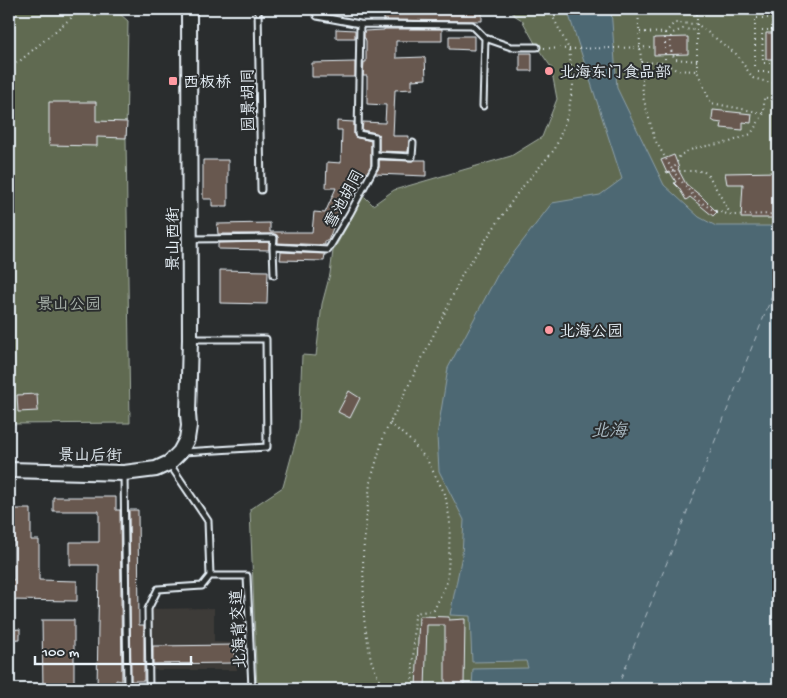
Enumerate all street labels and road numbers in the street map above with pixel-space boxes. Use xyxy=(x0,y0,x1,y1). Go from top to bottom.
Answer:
street label: 园景胡同 xyxy=(239,68,261,132)
street label: 雪池胡同 xyxy=(321,167,370,232)
street label: 景山西街 xyxy=(165,207,185,271)
street label: 景山后街 xyxy=(58,446,122,468)
street label: 北海背交道 xyxy=(227,588,252,669)

